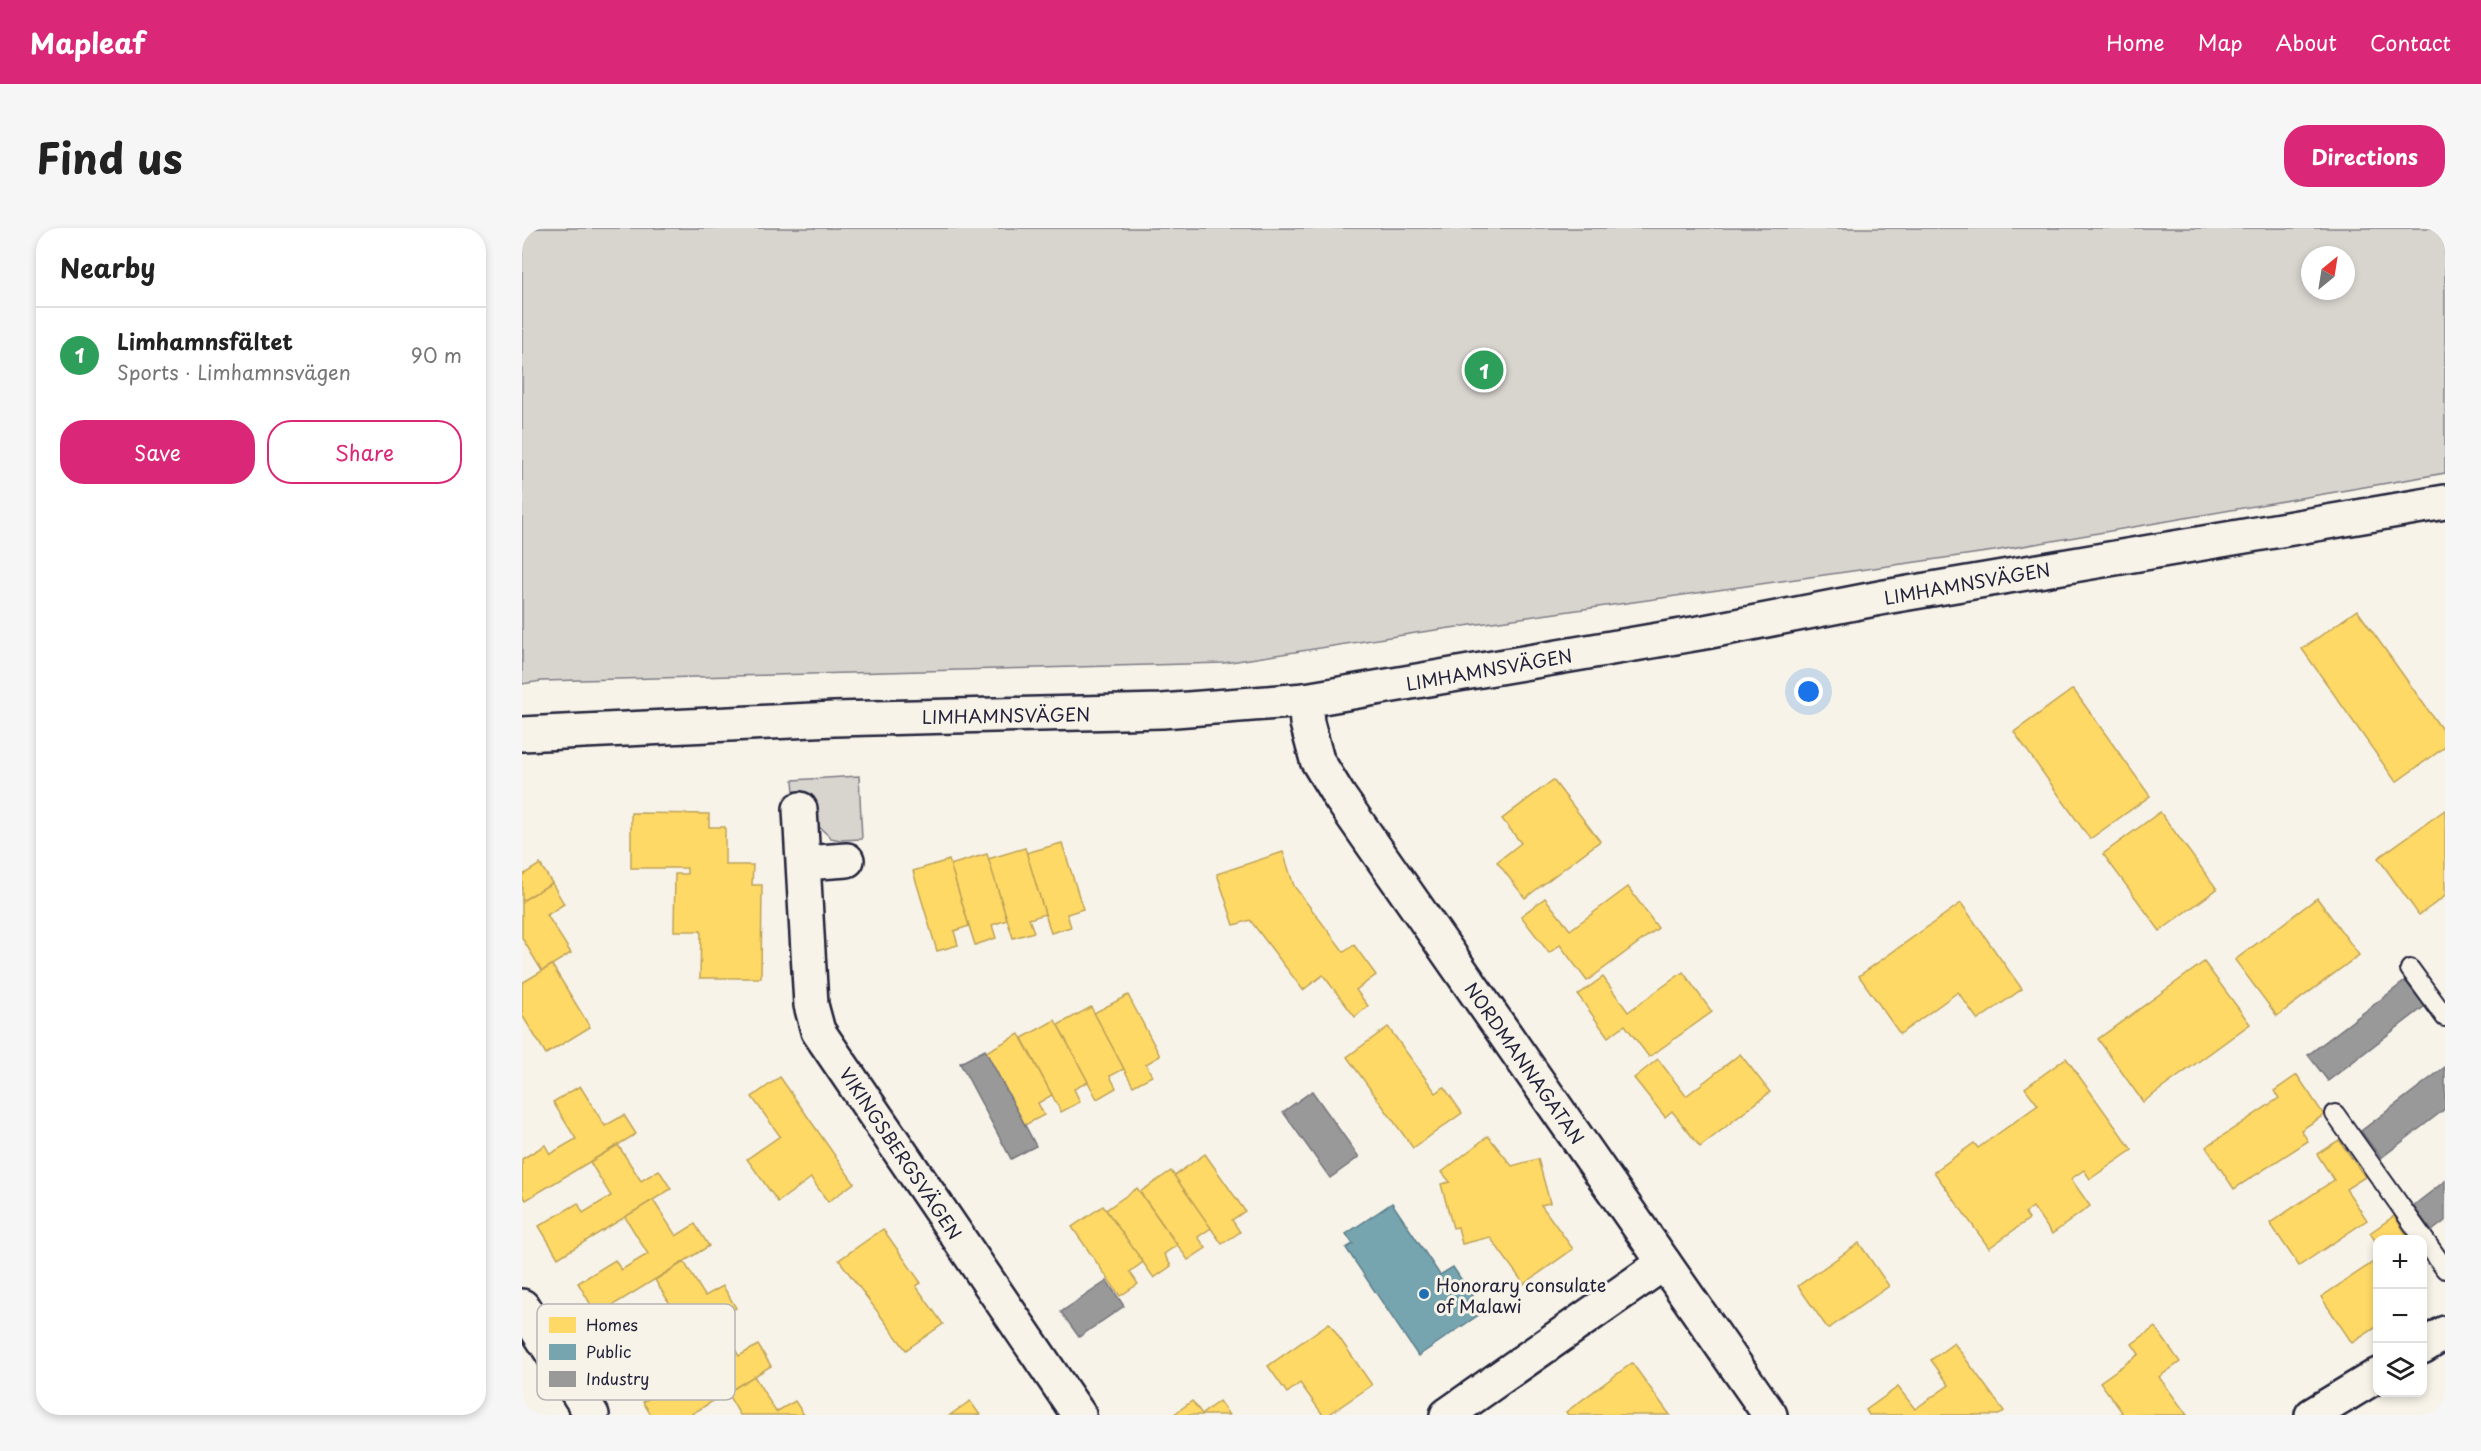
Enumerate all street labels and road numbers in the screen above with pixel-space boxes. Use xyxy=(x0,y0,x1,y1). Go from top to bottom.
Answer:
street label: LIMHAMNSVÄGEN xyxy=(1882,555,2052,611)
street label: LIMHAMNSVÄGEN xyxy=(1404,641,1574,697)
street label: LIMHAMNSVÄGEN xyxy=(922,700,1090,730)
street label: NORDMANNAGATAN xyxy=(1459,976,1591,1150)
street label: VIKINGSBERGSVÄGEN xyxy=(833,1062,969,1244)

